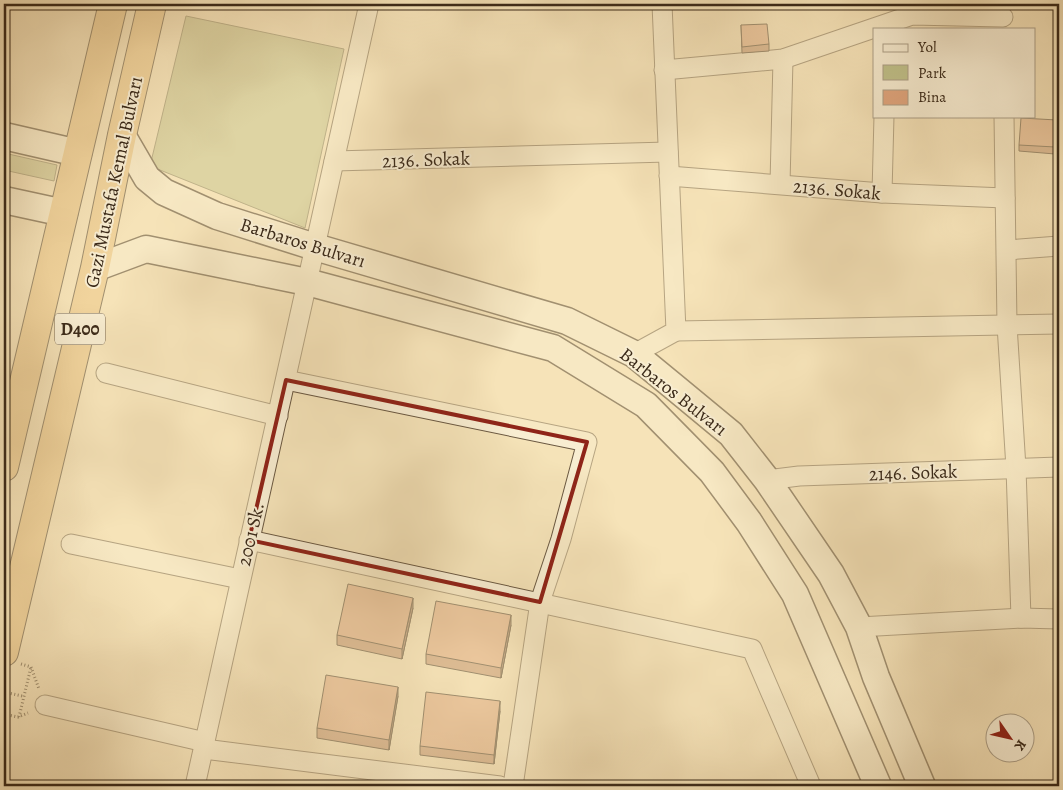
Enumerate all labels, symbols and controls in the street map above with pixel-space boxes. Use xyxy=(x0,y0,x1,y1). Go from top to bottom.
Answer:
legend xyxy=(873,28,1036,118)
text: Yol xyxy=(917,37,937,57)
text: Park xyxy=(918,63,947,83)
street label: Gazi Mustafa Kemal Bulvarı xyxy=(79,74,149,290)
text: Bina xyxy=(918,87,946,107)
street label: 2136. Sokak xyxy=(382,145,471,175)
street label: 2136. Sokak xyxy=(792,173,882,207)
street label: Barbaros Bulvarı xyxy=(237,212,369,274)
road number: D400 xyxy=(55,314,105,344)
street label: Barbaros Bulvarı xyxy=(614,342,733,442)
street label: 2146. Sokak xyxy=(868,458,958,488)
street label: 2001 Sk. xyxy=(231,500,271,569)
north arrow xyxy=(986,712,1036,762)
text: K xyxy=(1009,736,1031,755)

